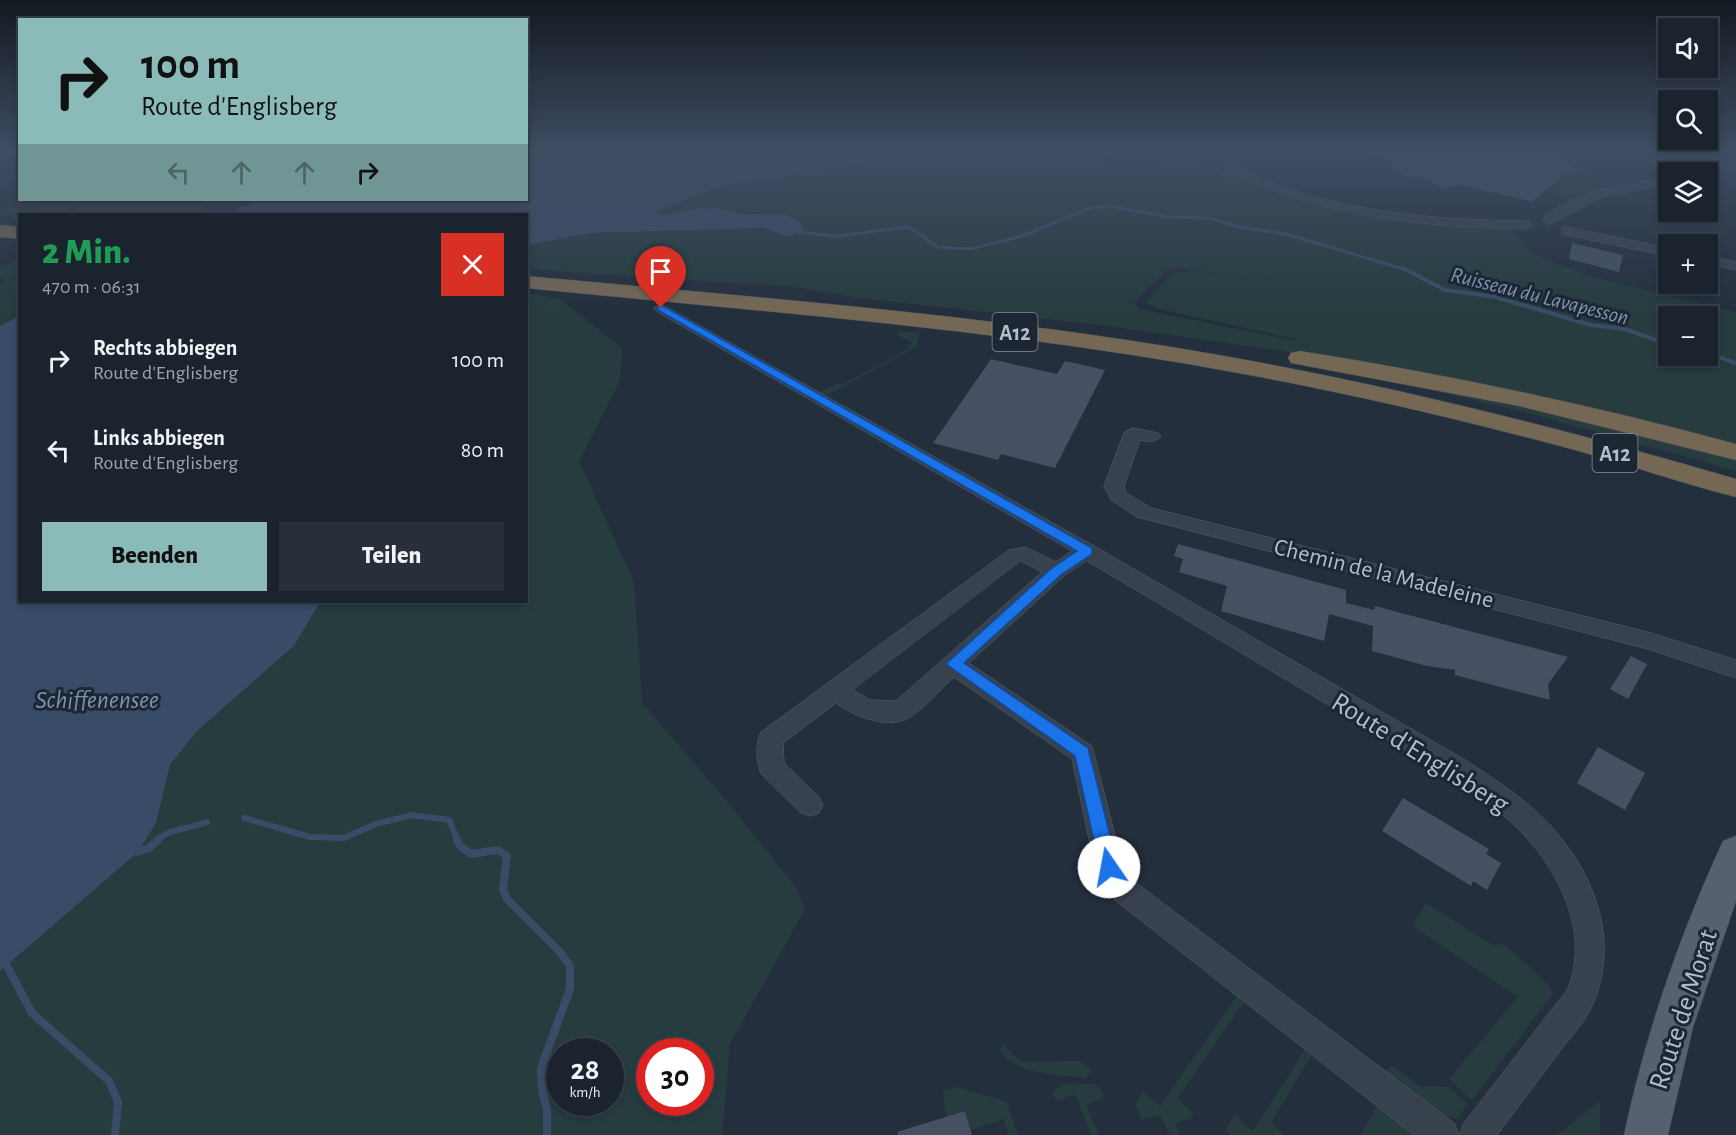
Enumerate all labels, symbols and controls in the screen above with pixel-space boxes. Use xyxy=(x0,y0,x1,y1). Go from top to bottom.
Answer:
map controls xyxy=(1658,18,1718,366)
button: sound xyxy=(1658,18,1718,78)
icon: right xyxy=(42,42,120,120)
text: 100 m xyxy=(141,44,240,86)
button: search xyxy=(1658,90,1718,150)
text: Route d'Englisberg xyxy=(141,93,337,120)
icon: left xyxy=(162,156,195,189)
icon: ahead xyxy=(225,156,258,189)
icon: ahead xyxy=(288,156,321,189)
icon: right xyxy=(351,156,384,189)
button: layers xyxy=(1658,162,1718,222)
button: close xyxy=(441,233,504,296)
text: 2 Min. xyxy=(42,234,131,270)
button: + xyxy=(1658,234,1718,294)
pin xyxy=(635,246,686,308)
icon: arrive xyxy=(644,255,677,288)
water label: Ruisseau du Lavapesson xyxy=(1448,263,1631,330)
text: 470 m · 06:31 xyxy=(42,277,141,297)
button: − xyxy=(1658,306,1718,366)
road number: A12 xyxy=(992,313,1038,351)
text: Rechts abbiegen xyxy=(93,337,237,359)
icon: right xyxy=(42,344,75,377)
text: 100 m xyxy=(452,349,504,371)
text: Route d'Englisberg xyxy=(93,363,238,383)
text: Links abbiegen xyxy=(93,427,225,449)
icon: left xyxy=(42,434,75,467)
road number: A12 xyxy=(1592,434,1638,472)
text: 80 m xyxy=(461,439,504,461)
text: Route d'Englisberg xyxy=(93,453,238,473)
button: Beenden xyxy=(42,522,267,591)
button: Teilen xyxy=(279,522,504,591)
street label: Chemin de la Madeleine xyxy=(1272,535,1496,613)
water label: Schiffenensee xyxy=(35,687,159,713)
street label: Route d'Englisberg xyxy=(1326,688,1514,820)
position arrow xyxy=(1077,835,1141,899)
street label: Route de Morat xyxy=(1645,926,1723,1093)
speed limit sign: 30 xyxy=(636,1038,714,1116)
text: 28 xyxy=(571,1055,599,1085)
text: km/h xyxy=(570,1085,600,1100)

